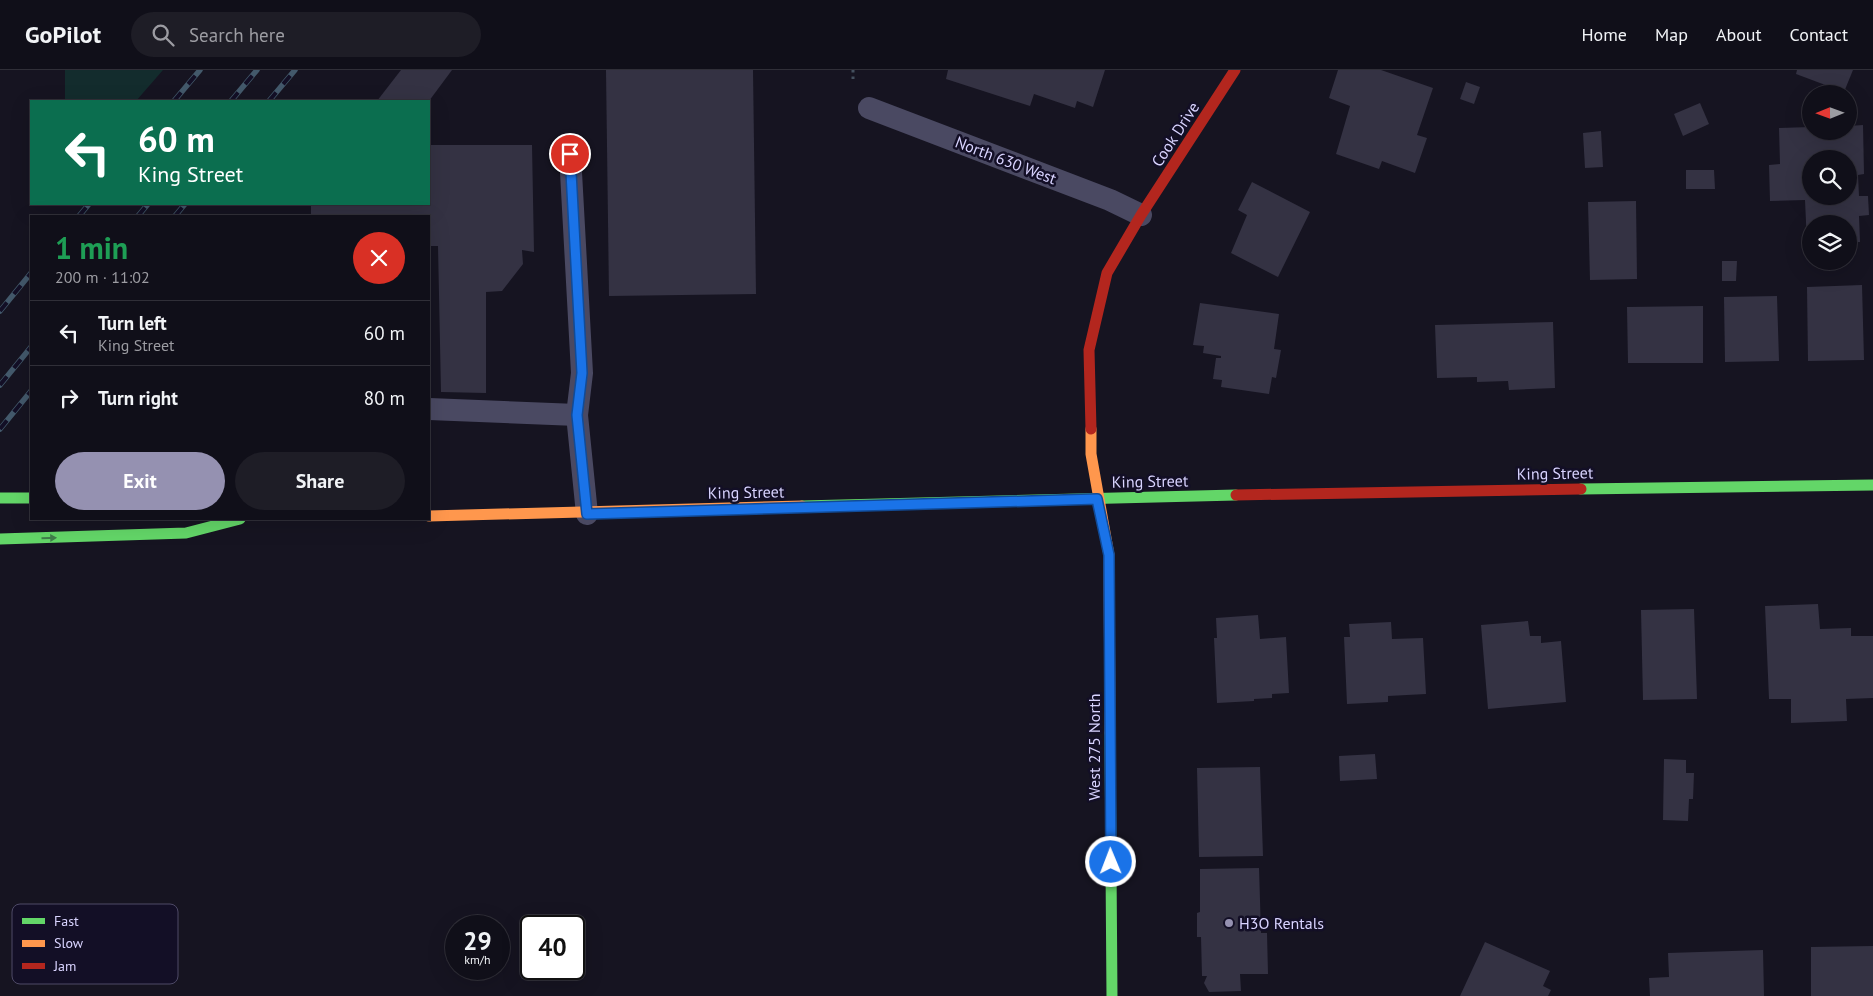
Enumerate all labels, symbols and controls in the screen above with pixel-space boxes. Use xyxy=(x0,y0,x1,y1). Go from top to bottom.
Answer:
search box xyxy=(131,12,481,57)
text: GoPilot xyxy=(25,19,101,50)
icon: search xyxy=(149,21,177,49)
text: Search here xyxy=(189,23,285,47)
text: Home xyxy=(1581,23,1627,46)
text: Map xyxy=(1655,23,1688,46)
text: About xyxy=(1716,23,1762,46)
text: Contact xyxy=(1790,23,1848,46)
north arrow xyxy=(1802,85,1858,140)
map controls xyxy=(1802,85,1857,270)
street label: Cook Drive xyxy=(1147,98,1203,170)
text: 60 m xyxy=(138,116,215,162)
icon: left xyxy=(55,120,120,185)
street label: North 630 West xyxy=(953,132,1060,189)
pin xyxy=(549,133,591,175)
icon: arrive xyxy=(556,140,584,168)
button: search xyxy=(1802,150,1857,205)
text: King Street xyxy=(138,160,243,188)
button: layers xyxy=(1802,215,1857,270)
text: 1 min xyxy=(55,228,128,267)
button: close xyxy=(353,232,405,284)
text: 200 m · 11:02 xyxy=(55,267,150,287)
text: Turn left xyxy=(98,311,167,335)
icon: left xyxy=(55,319,83,347)
text: 60 m xyxy=(364,321,405,345)
text: King Street xyxy=(98,335,175,355)
icon: right xyxy=(55,384,83,412)
text: Turn right xyxy=(98,386,178,410)
text: 80 m xyxy=(364,386,405,410)
button: Exit xyxy=(55,452,225,510)
button: Share xyxy=(235,452,405,510)
street label: King Street xyxy=(1517,462,1594,484)
street label: King Street xyxy=(1112,470,1189,492)
street label: King Street xyxy=(708,481,785,503)
one-way arrow xyxy=(41,534,57,542)
street label: West 275 North xyxy=(1084,693,1104,801)
position arrow xyxy=(1084,835,1136,887)
legend xyxy=(12,904,178,984)
text: Fast xyxy=(54,912,79,930)
place label: H3O Rentals xyxy=(1239,913,1324,933)
speed limit sign: 40 xyxy=(520,915,585,980)
marker: H3O Rentals xyxy=(1223,917,1235,929)
text: 29 xyxy=(463,925,492,957)
text: Slow xyxy=(54,934,84,952)
text: km/h xyxy=(464,952,491,967)
text: Jam xyxy=(53,957,76,975)

